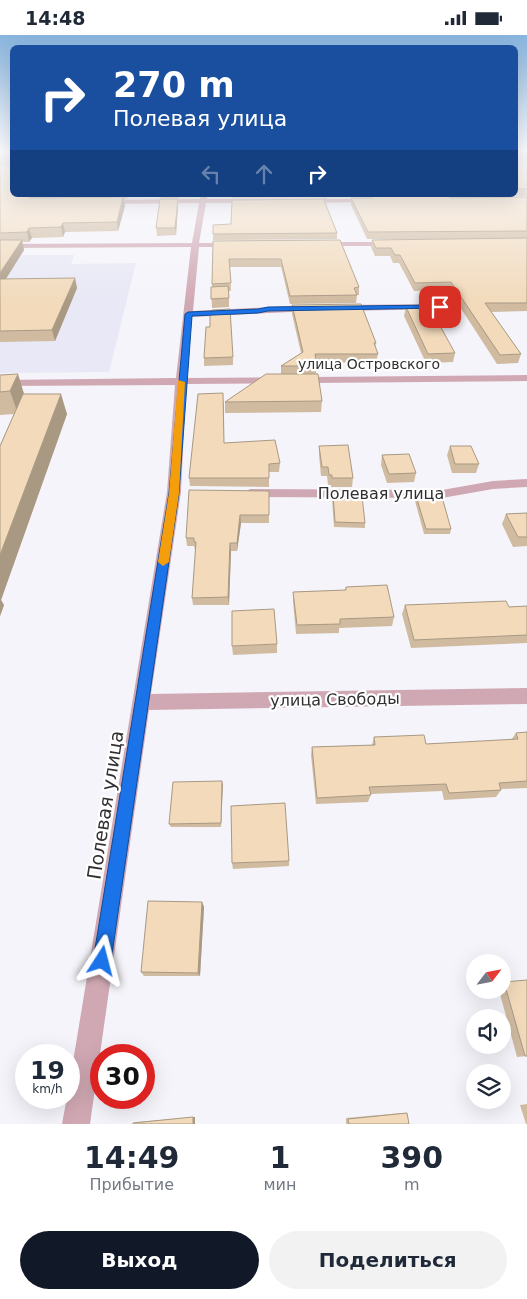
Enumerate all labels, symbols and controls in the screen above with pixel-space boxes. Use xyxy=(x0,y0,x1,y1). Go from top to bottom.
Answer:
text: 14:48 xyxy=(25,7,85,29)
icon: right xyxy=(30,65,95,130)
text: 270 m xyxy=(113,65,235,105)
text: Полевая улица xyxy=(113,106,287,131)
icon: left xyxy=(197,160,225,188)
icon: ahead xyxy=(250,160,278,188)
icon: right xyxy=(303,160,331,188)
pin xyxy=(419,286,461,328)
icon: arrive xyxy=(426,293,454,321)
street label: улица Островского xyxy=(298,356,440,372)
street label: Полевая улица xyxy=(318,484,444,503)
street label: улица Свободы xyxy=(270,689,400,710)
street label: Полевая улица xyxy=(82,729,128,881)
position arrow xyxy=(75,934,127,986)
north arrow xyxy=(466,954,511,999)
map controls xyxy=(466,954,511,1109)
button: sound xyxy=(466,1009,511,1054)
speed limit sign: 30 xyxy=(90,1044,155,1109)
text: 19 xyxy=(30,1056,65,1085)
button: layers xyxy=(466,1064,511,1109)
text: km/h xyxy=(32,1082,63,1096)
text: 14:49 xyxy=(84,1140,179,1175)
text: 1 xyxy=(270,1140,290,1175)
text: 390 xyxy=(380,1140,443,1175)
text: Прибытие xyxy=(89,1175,174,1194)
text: мин xyxy=(263,1175,296,1194)
text: m xyxy=(404,1175,420,1194)
button: Выход xyxy=(20,1231,259,1289)
button: Поделиться xyxy=(269,1231,507,1289)

